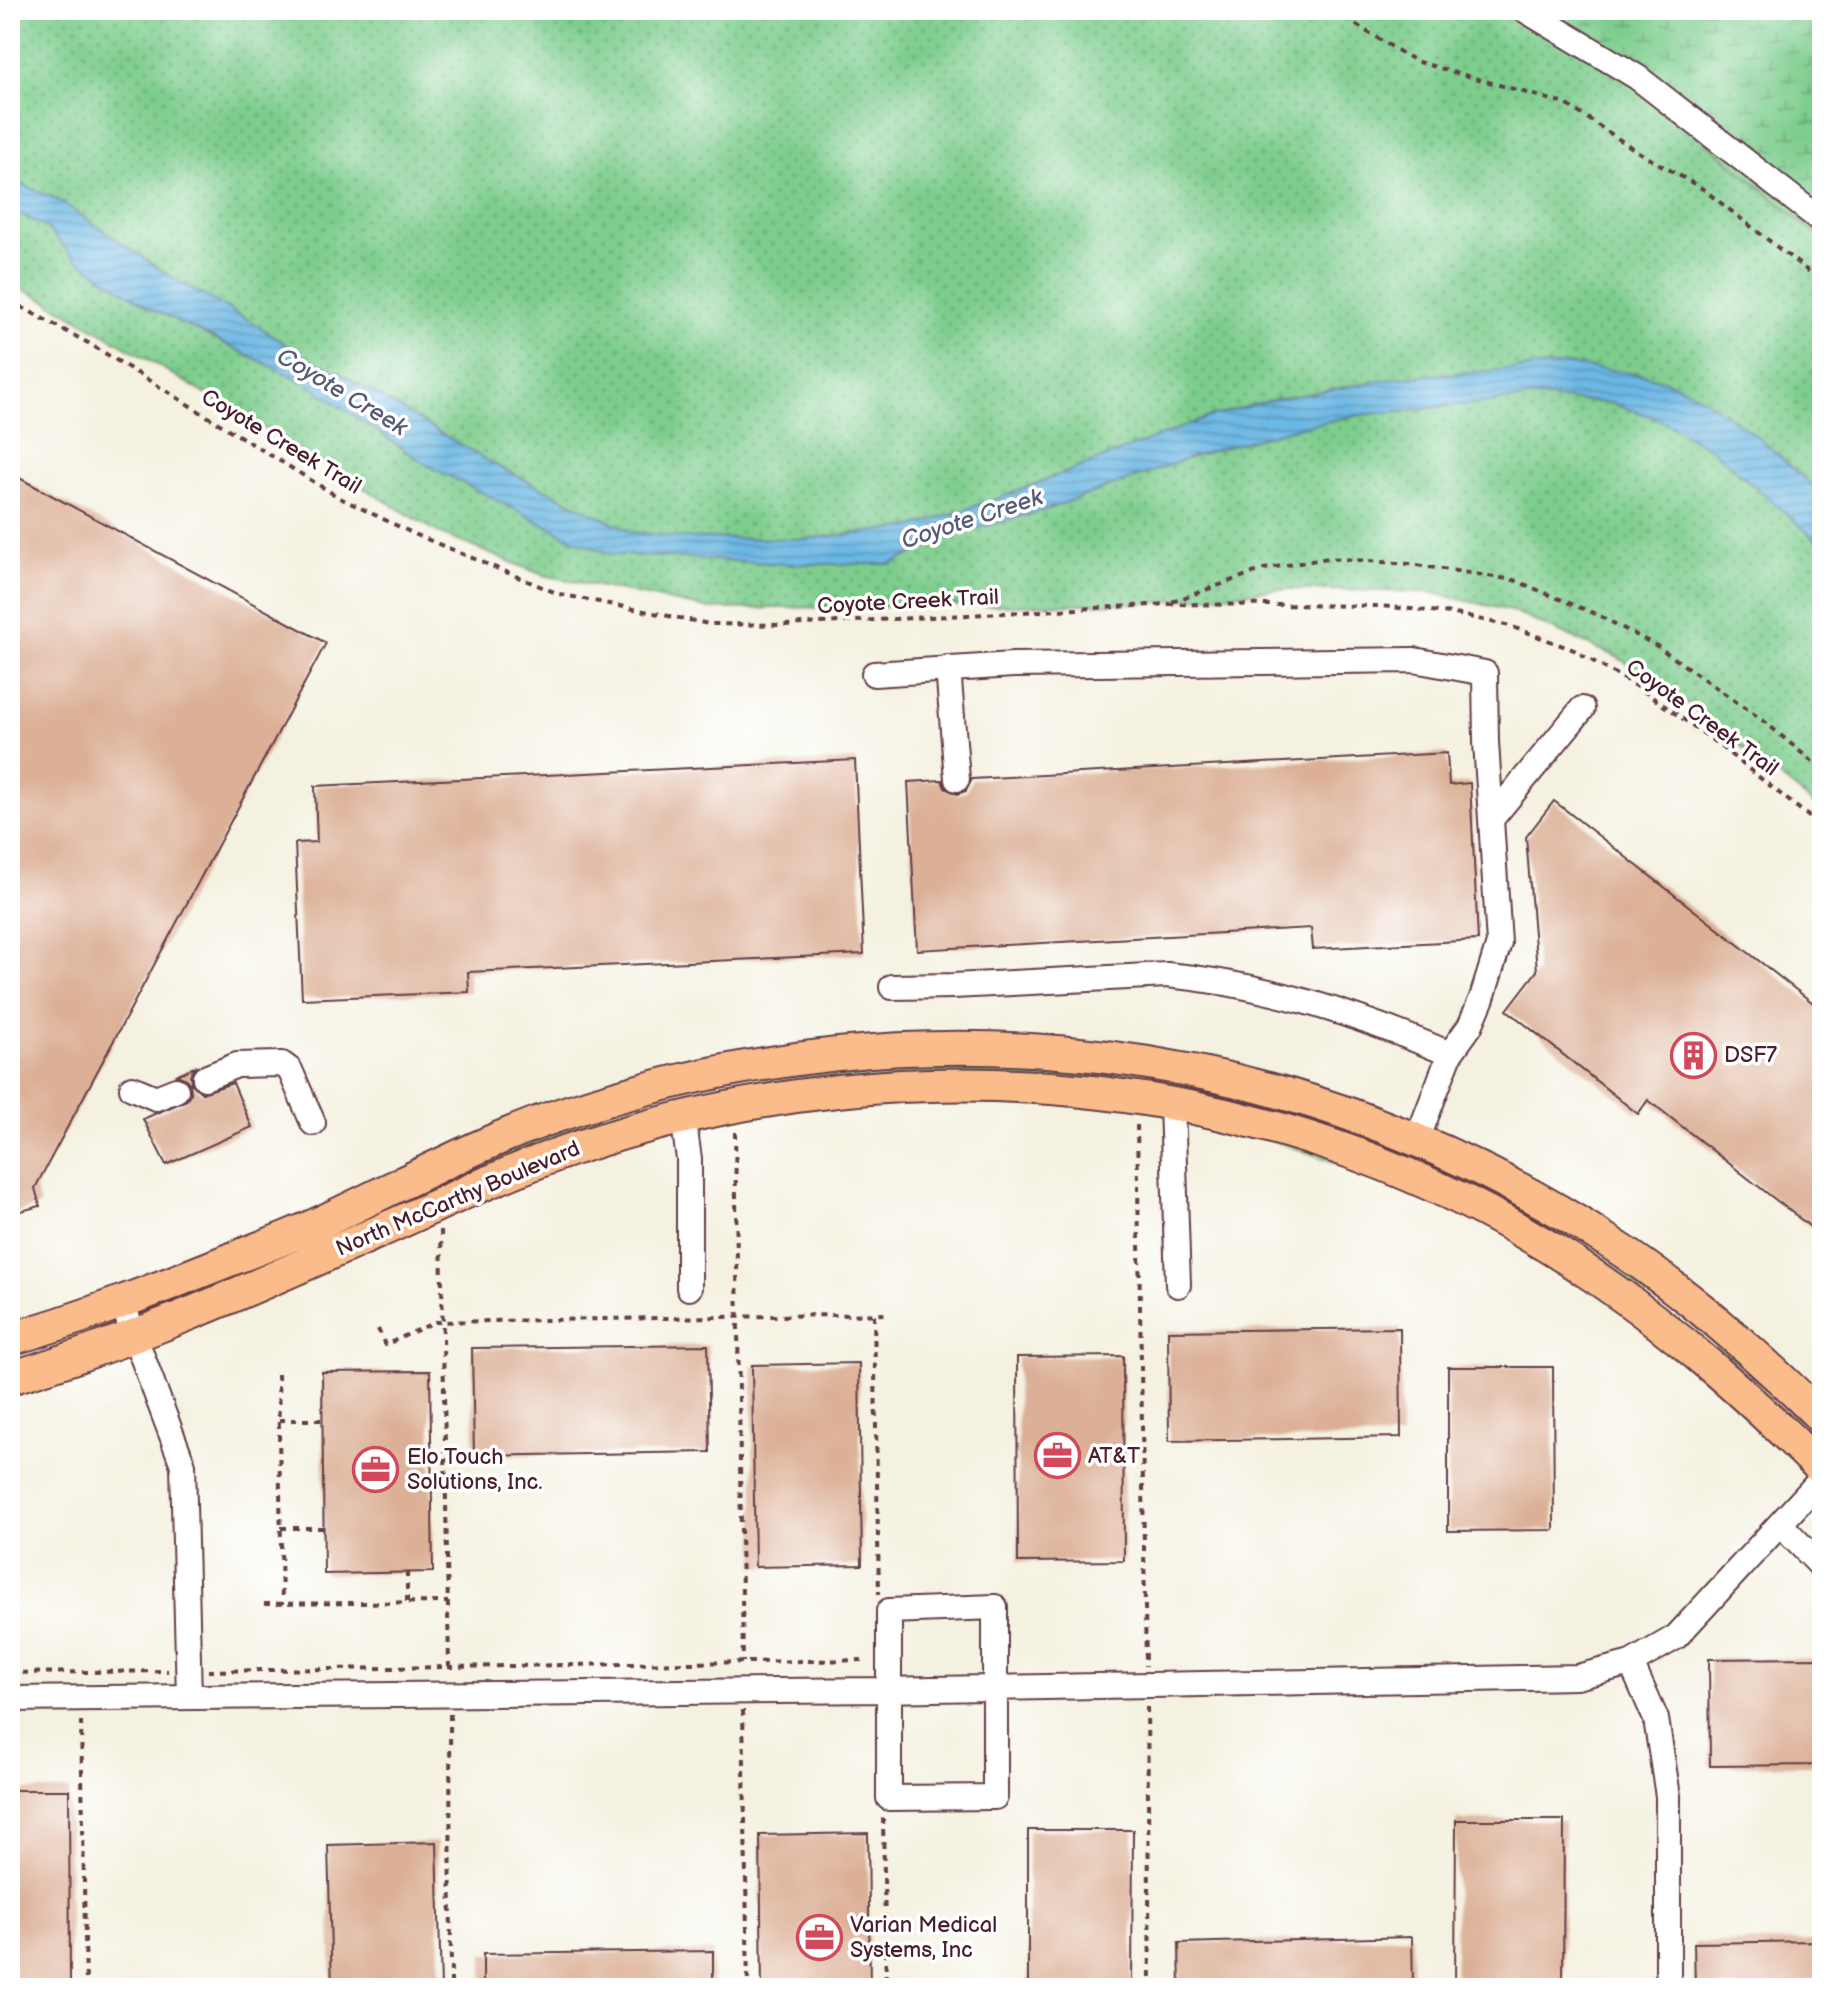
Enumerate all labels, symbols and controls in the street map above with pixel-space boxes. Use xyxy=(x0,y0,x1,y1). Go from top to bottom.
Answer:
water label: Coyote Creek xyxy=(271,342,414,443)
street label: Coyote Creek Trail xyxy=(196,384,366,500)
water label: Coyote Creek xyxy=(898,482,1048,556)
street label: Coyote Creek Trail xyxy=(816,584,1000,620)
street label: Coyote Creek Trail xyxy=(1620,654,1784,782)
building icon: DSF7 xyxy=(1669,1031,1717,1079)
place label: DSF7 xyxy=(1724,1042,1777,1069)
street label: North McCarthy Boulevard xyxy=(332,1135,584,1263)
office icon: AT&T xyxy=(1033,1432,1081,1480)
place label: AT&T xyxy=(1088,1443,1140,1470)
place label: Elo Touch Solutions, Inc. xyxy=(407,1444,543,1496)
office icon: Elo Touch Solutions, Inc. xyxy=(352,1446,400,1494)
place label: Varian Medical Systems, Inc xyxy=(850,1912,997,1964)
office icon: Varian Medical Systems, Inc xyxy=(795,1914,843,1962)

